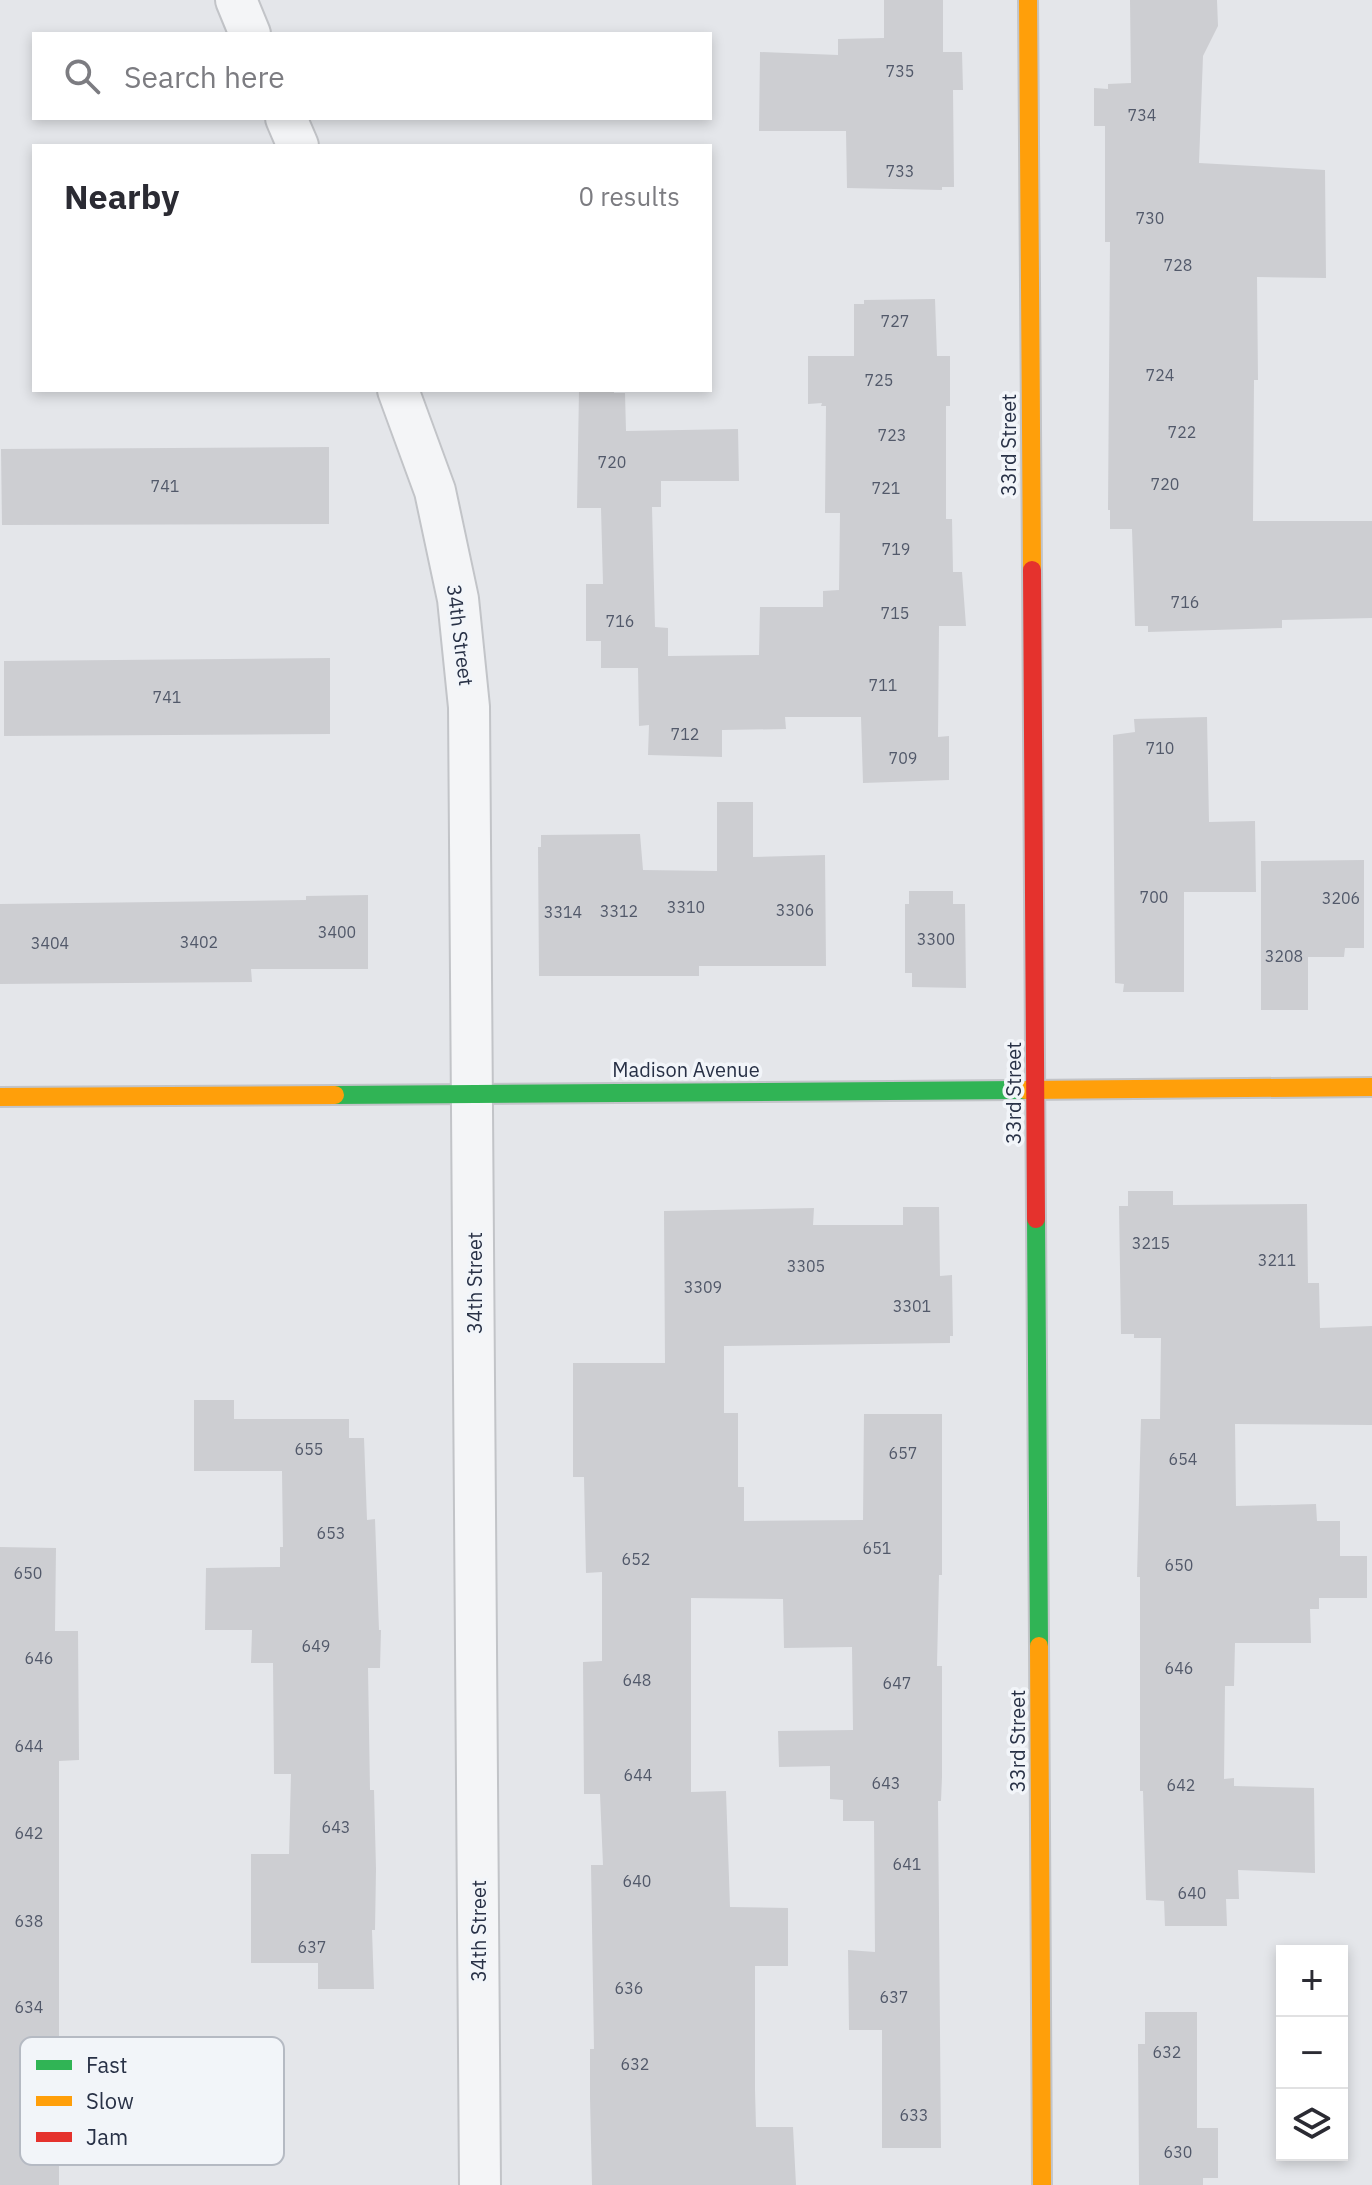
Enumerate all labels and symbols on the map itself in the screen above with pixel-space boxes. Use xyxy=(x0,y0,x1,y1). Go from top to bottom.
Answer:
house number: 735 xyxy=(886,61,914,81)
house number: 734 xyxy=(1128,105,1156,125)
house number: 733 xyxy=(886,161,914,181)
house number: 730 xyxy=(1136,208,1164,228)
house number: 728 xyxy=(1164,255,1192,275)
house number: 727 xyxy=(881,311,909,331)
house number: 724 xyxy=(1146,365,1174,385)
house number: 725 xyxy=(865,370,893,390)
street label: 33rd Street xyxy=(995,394,1022,496)
house number: 722 xyxy=(1168,422,1196,442)
house number: 723 xyxy=(878,425,906,445)
house number: 720 xyxy=(598,452,626,472)
house number: 720 xyxy=(1151,474,1179,494)
house number: 741 xyxy=(151,476,179,496)
house number: 721 xyxy=(872,478,900,498)
house number: 719 xyxy=(882,539,910,559)
street label: 34th Street xyxy=(441,583,480,687)
house number: 716 xyxy=(1171,592,1199,612)
house number: 715 xyxy=(881,603,909,623)
house number: 716 xyxy=(606,611,634,631)
house number: 711 xyxy=(869,675,897,695)
house number: 741 xyxy=(153,687,181,707)
house number: 712 xyxy=(671,724,699,744)
house number: 710 xyxy=(1146,738,1174,758)
house number: 709 xyxy=(889,748,917,768)
house number: 700 xyxy=(1140,887,1168,907)
house number: 3206 xyxy=(1322,888,1360,908)
house number: 3310 xyxy=(667,897,705,917)
house number: 3306 xyxy=(776,900,814,920)
house number: 3312 xyxy=(600,901,638,921)
house number: 3314 xyxy=(544,902,582,922)
house number: 3400 xyxy=(318,922,356,942)
house number: 3300 xyxy=(917,929,955,949)
house number: 3402 xyxy=(180,932,218,952)
house number: 3404 xyxy=(31,933,69,953)
house number: 3208 xyxy=(1265,946,1303,966)
street label: 33rd Street xyxy=(1000,1042,1027,1144)
street label: Madison Avenue xyxy=(612,1056,760,1083)
street label: 34th Street xyxy=(461,1232,488,1334)
house number: 3215 xyxy=(1132,1233,1170,1253)
house number: 3211 xyxy=(1258,1250,1296,1270)
house number: 3305 xyxy=(787,1256,825,1276)
house number: 3309 xyxy=(684,1277,722,1297)
house number: 3301 xyxy=(893,1296,931,1316)
house number: 655 xyxy=(295,1439,323,1459)
house number: 657 xyxy=(889,1443,917,1463)
house number: 654 xyxy=(1169,1449,1197,1469)
house number: 653 xyxy=(317,1523,345,1543)
house number: 651 xyxy=(863,1538,891,1558)
house number: 652 xyxy=(622,1549,650,1569)
house number: 650 xyxy=(1165,1555,1193,1575)
house number: 650 xyxy=(14,1563,42,1583)
house number: 649 xyxy=(302,1636,330,1656)
house number: 646 xyxy=(25,1648,53,1668)
house number: 646 xyxy=(1165,1658,1193,1678)
house number: 648 xyxy=(623,1670,651,1690)
house number: 647 xyxy=(883,1673,911,1693)
street label: 33rd Street xyxy=(1004,1690,1031,1792)
house number: 644 xyxy=(15,1736,43,1756)
house number: 644 xyxy=(624,1765,652,1785)
house number: 643 xyxy=(872,1773,900,1793)
house number: 642 xyxy=(1167,1775,1195,1795)
house number: 643 xyxy=(322,1817,350,1837)
house number: 642 xyxy=(15,1823,43,1843)
house number: 641 xyxy=(893,1854,921,1874)
house number: 640 xyxy=(623,1871,651,1891)
street label: 34th Street xyxy=(465,1880,492,1982)
house number: 640 xyxy=(1178,1883,1206,1903)
house number: 638 xyxy=(15,1911,43,1931)
house number: 637 xyxy=(298,1937,326,1957)
house number: 636 xyxy=(615,1978,643,1998)
house number: 637 xyxy=(880,1987,908,2007)
house number: 634 xyxy=(15,1997,43,2017)
legend xyxy=(20,2037,284,2165)
house number: 632 xyxy=(1153,2042,1181,2062)
text: Fast xyxy=(86,2050,127,2079)
house number: 632 xyxy=(621,2054,649,2074)
text: Slow xyxy=(86,2086,134,2115)
house number: 633 xyxy=(900,2105,928,2125)
text: Jam xyxy=(86,2122,128,2151)
house number: 630 xyxy=(1164,2142,1192,2162)

